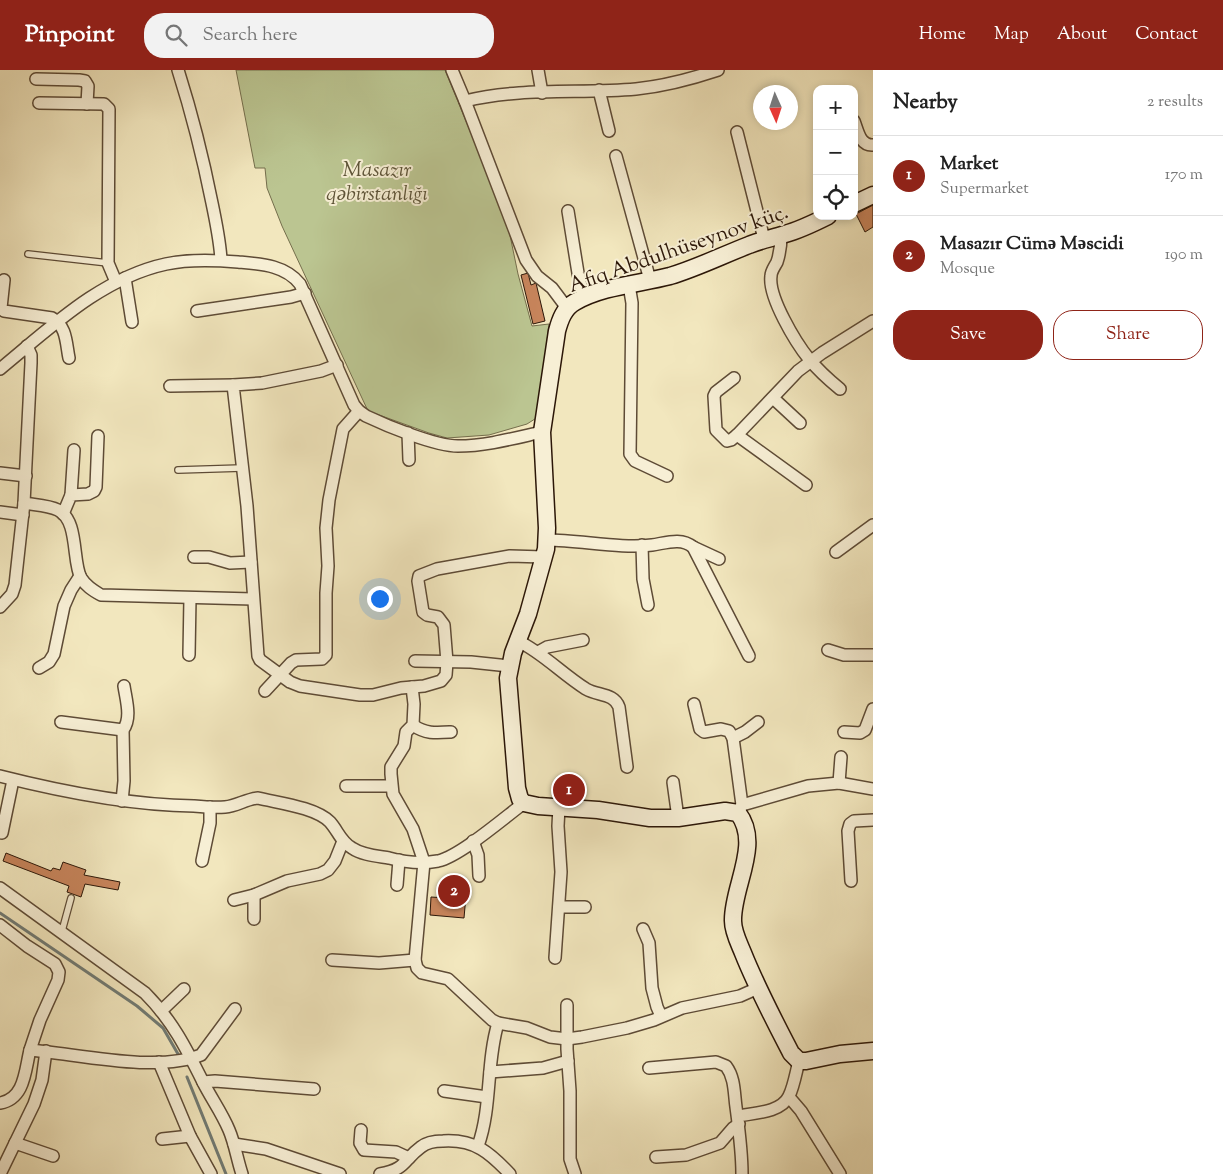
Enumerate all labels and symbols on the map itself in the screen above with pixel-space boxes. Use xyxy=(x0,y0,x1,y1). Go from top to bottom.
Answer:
north arrow xyxy=(753,85,798,130)
park label: Masazır qəbirstanlığı xyxy=(326,156,428,210)
street label: Afiq Abdulhüseynov küç. xyxy=(565,198,793,302)
your location xyxy=(367,586,393,612)
pin: 1 xyxy=(553,771,585,809)
pin: 2 xyxy=(438,872,470,910)

